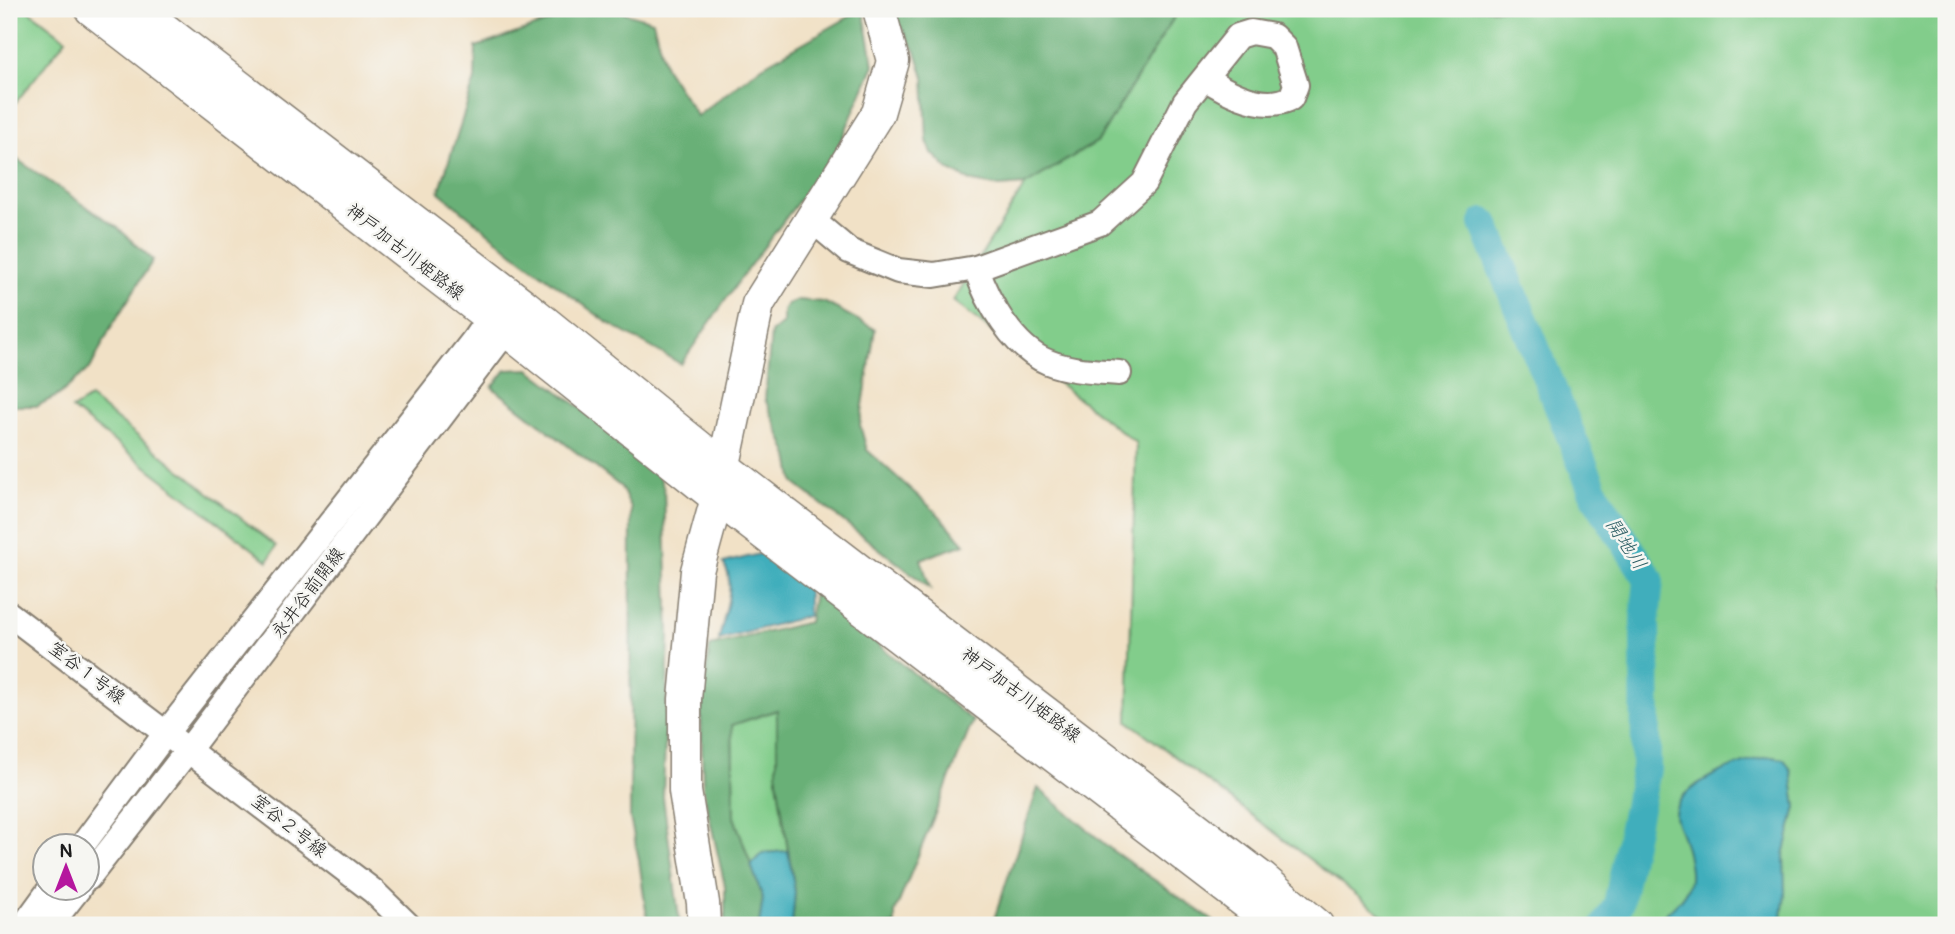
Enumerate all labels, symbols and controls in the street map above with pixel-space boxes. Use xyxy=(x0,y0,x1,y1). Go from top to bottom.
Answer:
street label: 神戸加古川姫路線 xyxy=(341,199,469,305)
water label: 開地川 xyxy=(1600,514,1652,574)
street label: 永井谷前開線 xyxy=(266,543,350,643)
street label: 室谷１号線 xyxy=(44,637,130,709)
street label: 神戸加古川姫路線 xyxy=(957,642,1085,748)
street label: 室谷２号線 xyxy=(246,789,332,863)
north arrow xyxy=(32,832,102,902)
text: N xyxy=(60,839,73,863)

